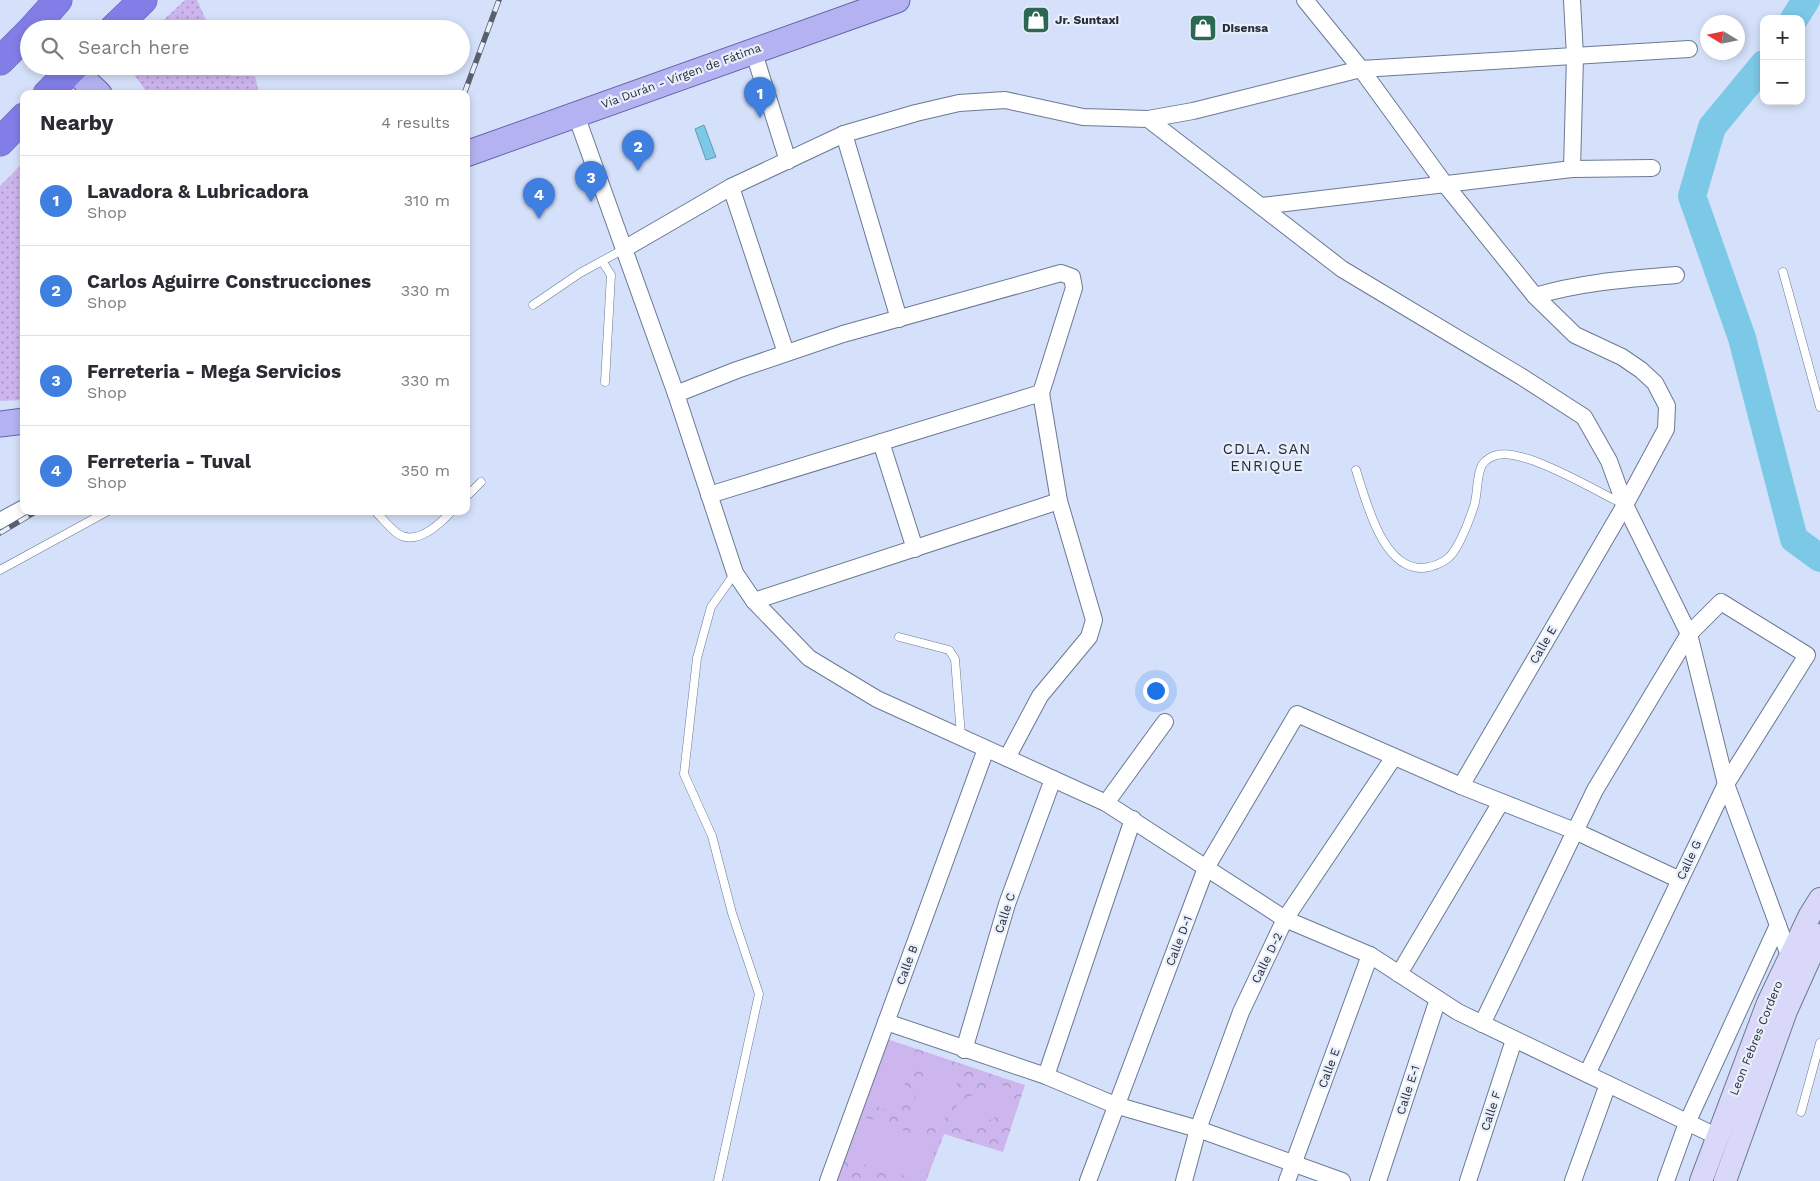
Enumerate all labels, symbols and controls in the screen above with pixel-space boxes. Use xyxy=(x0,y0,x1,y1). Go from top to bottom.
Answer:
shop icon: Jr. Suntaxi xyxy=(1021,5,1051,35)
place label: Jr. Suntaxi xyxy=(1055,13,1119,27)
shop icon: Disensa xyxy=(1188,13,1218,43)
north arrow xyxy=(1700,15,1745,60)
map controls xyxy=(1760,15,1805,105)
button: + xyxy=(1760,15,1805,60)
search box xyxy=(20,20,470,75)
place label: Disensa xyxy=(1222,21,1268,35)
icon: search xyxy=(38,34,66,62)
text: Search here xyxy=(78,36,189,59)
street label: Vía Durán - Vírgen de Fátima xyxy=(599,40,763,111)
button: − xyxy=(1760,60,1805,105)
pin: 1 xyxy=(744,77,776,118)
text: Nearby xyxy=(40,110,113,135)
text: 4 results xyxy=(381,113,450,132)
pin: 2 xyxy=(622,130,654,171)
pin: 3 xyxy=(575,161,607,202)
pin: 4 xyxy=(523,178,555,219)
text: Lavadora & Lubricadora xyxy=(87,180,309,203)
text: 1 xyxy=(53,191,59,210)
text: 310 m xyxy=(404,191,450,210)
text: Shop xyxy=(87,203,127,222)
text: Carlos Aguirre Construcciones xyxy=(87,270,371,293)
text: 2 xyxy=(51,281,61,300)
text: 330 m xyxy=(401,281,450,300)
text: Shop xyxy=(87,293,127,312)
text: Ferreteria - Mega Servicios xyxy=(87,360,341,383)
text: 3 xyxy=(51,371,61,390)
text: 330 m xyxy=(401,371,450,390)
text: Shop xyxy=(87,383,127,402)
district label: CDLA. SAN ENRIQUE xyxy=(1223,440,1311,475)
text: Ferreteria - Tuval xyxy=(87,450,251,473)
text: 4 xyxy=(51,461,61,480)
text: 350 m xyxy=(401,461,450,480)
text: Shop xyxy=(87,473,127,492)
street label: Calle E xyxy=(1527,623,1559,666)
your location xyxy=(1143,678,1169,704)
street label: Calle G xyxy=(1674,838,1704,882)
street label: Calle C xyxy=(992,891,1018,935)
street label: Calle D-1 xyxy=(1163,914,1195,968)
street label: Calle D-2 xyxy=(1249,930,1285,986)
street label: Calle B xyxy=(893,943,921,987)
street label: Leon Febres Cordero xyxy=(1727,979,1785,1097)
street label: Calle E xyxy=(1315,1046,1343,1090)
street label: Calle E-1 xyxy=(1393,1064,1423,1116)
street label: Calle F xyxy=(1478,1089,1504,1133)

